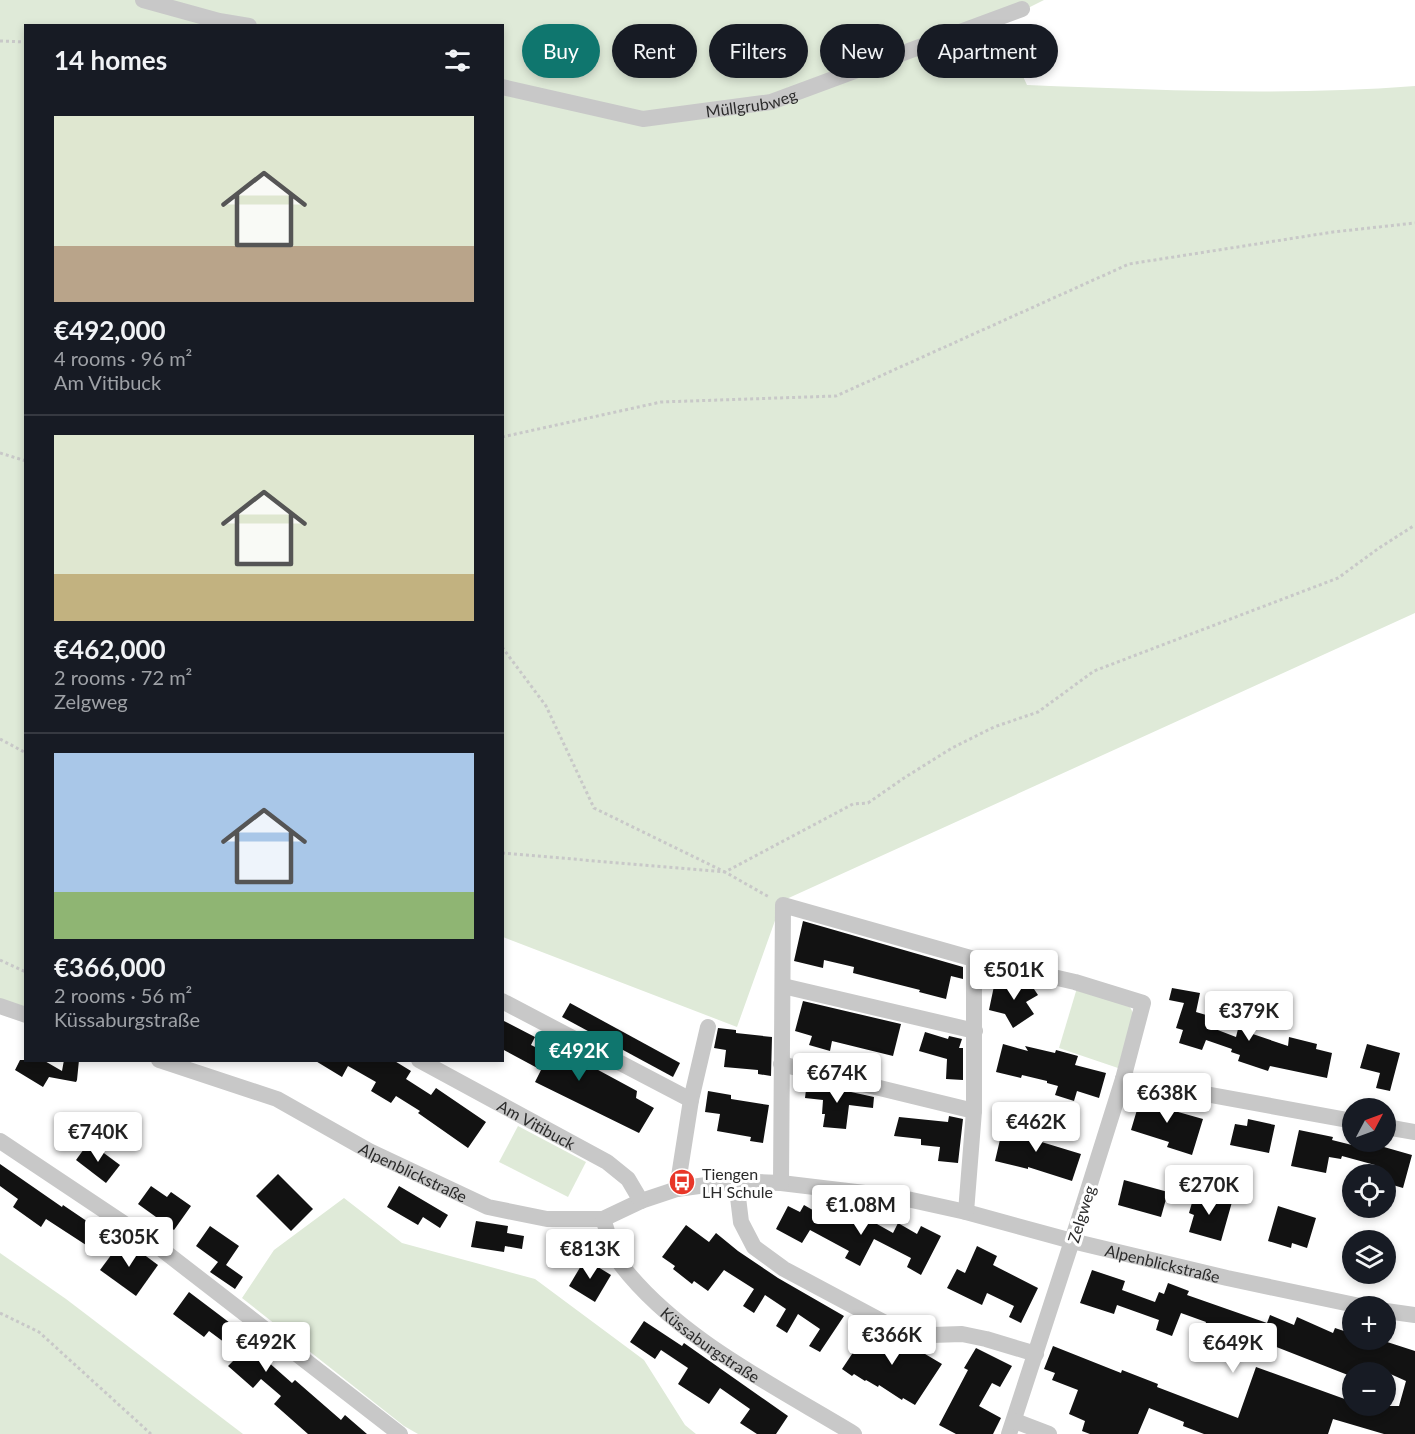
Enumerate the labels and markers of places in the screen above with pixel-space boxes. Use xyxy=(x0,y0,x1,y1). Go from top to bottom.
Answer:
pin: €501K xyxy=(972,950,1056,1001)
pin: €379K xyxy=(1207,991,1291,1042)
pin: €492K xyxy=(537,1031,621,1082)
pin: €674K xyxy=(795,1053,879,1104)
pin: €638K xyxy=(1125,1073,1209,1124)
pin: €462K xyxy=(994,1102,1078,1153)
pin: €740K xyxy=(56,1112,140,1163)
place label: Tiengen LH Schule xyxy=(702,1164,773,1201)
pin: €270K xyxy=(1167,1165,1251,1216)
bus stop icon: Tiengen LH Schule xyxy=(667,1167,697,1197)
pin: €1.08M xyxy=(812,1185,910,1236)
pin: €305K xyxy=(87,1217,171,1268)
pin: €813K xyxy=(548,1229,632,1280)
pin: €366K xyxy=(850,1315,934,1366)
pin: €492K xyxy=(224,1322,308,1373)
pin: €649K xyxy=(1191,1323,1275,1374)

